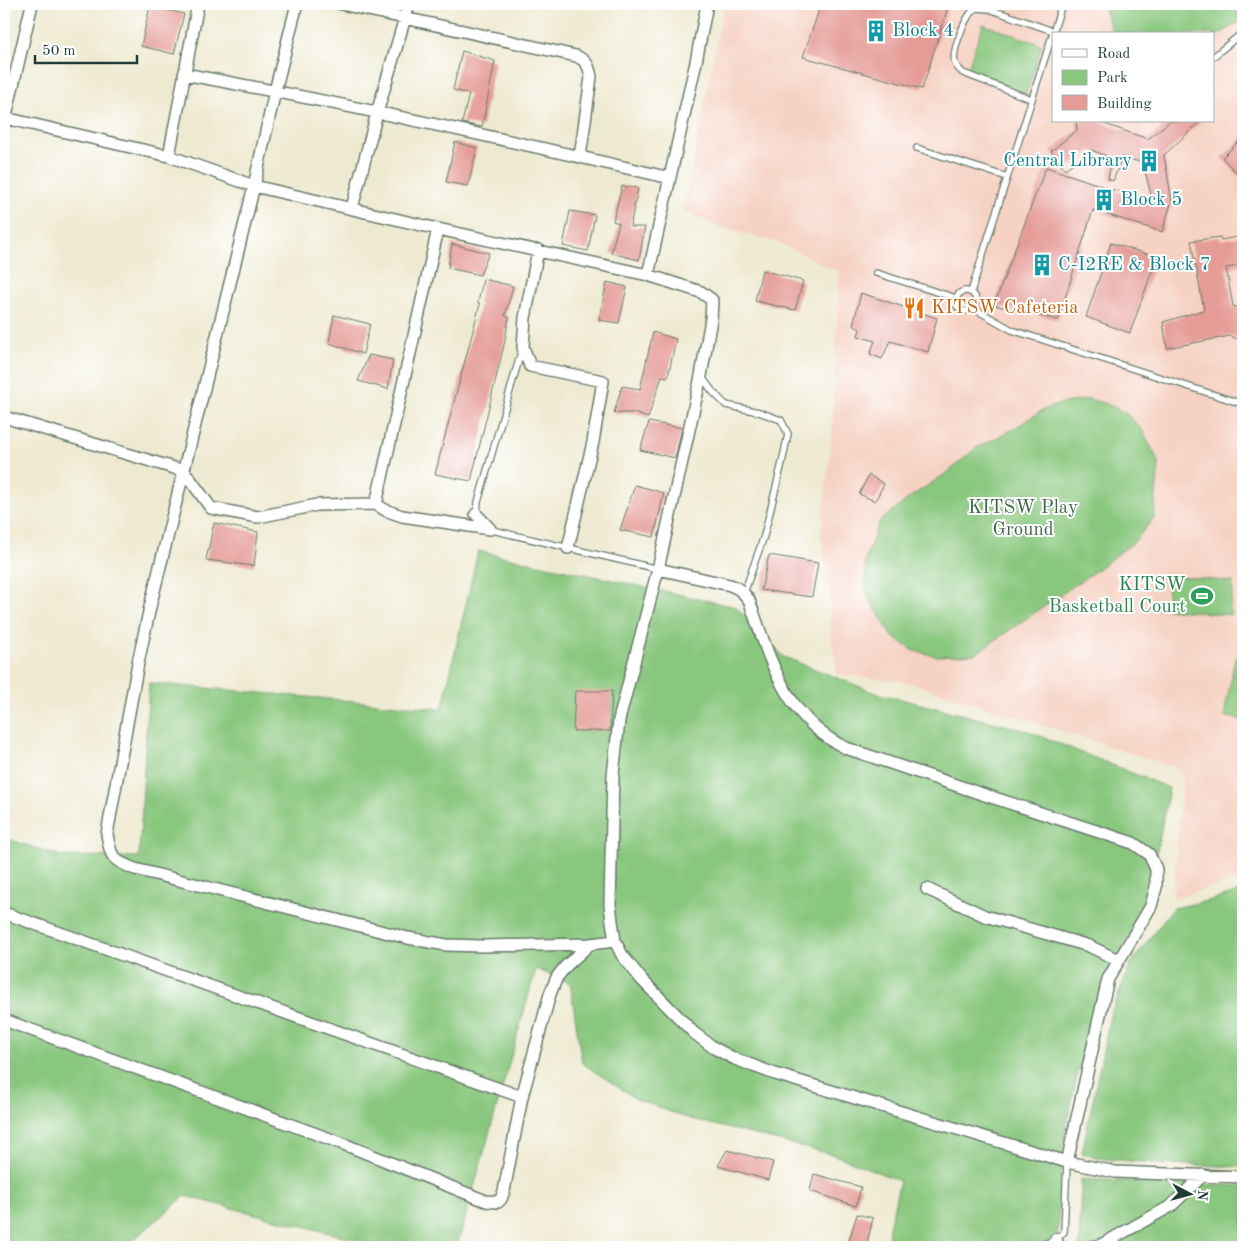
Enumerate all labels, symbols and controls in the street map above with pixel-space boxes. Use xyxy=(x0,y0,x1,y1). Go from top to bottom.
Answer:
building icon: Block 4 xyxy=(863,18,889,44)
place label: Block 4 xyxy=(892,22,954,41)
scale bar xyxy=(35,32,138,64)
legend xyxy=(1052,32,1214,122)
text: 50 m xyxy=(42,44,76,59)
text: Road xyxy=(1097,47,1131,62)
text: Park xyxy=(1097,71,1128,86)
text: Building xyxy=(1097,97,1152,112)
building icon: Central Library xyxy=(1136,148,1162,174)
place label: Central Library xyxy=(1003,152,1132,171)
building icon: Block 5 xyxy=(1091,187,1117,213)
place label: Block 5 xyxy=(1120,191,1182,210)
building icon: C-I2RE & Block 7 xyxy=(1029,252,1055,278)
place label: C-I2RE & Block 7 xyxy=(1058,256,1211,275)
restaurant icon: KITSW Cafeteria xyxy=(901,295,927,321)
place label: KITSW Cafeteria xyxy=(931,299,1079,318)
park label: KITSW Play Ground xyxy=(968,499,1078,540)
place label: KITSW Basketball Court xyxy=(1049,576,1186,617)
sports icon: KITSW Basketball Court xyxy=(1189,583,1215,609)
north arrow xyxy=(1164,1168,1214,1218)
text: N xyxy=(1194,1189,1209,1202)

